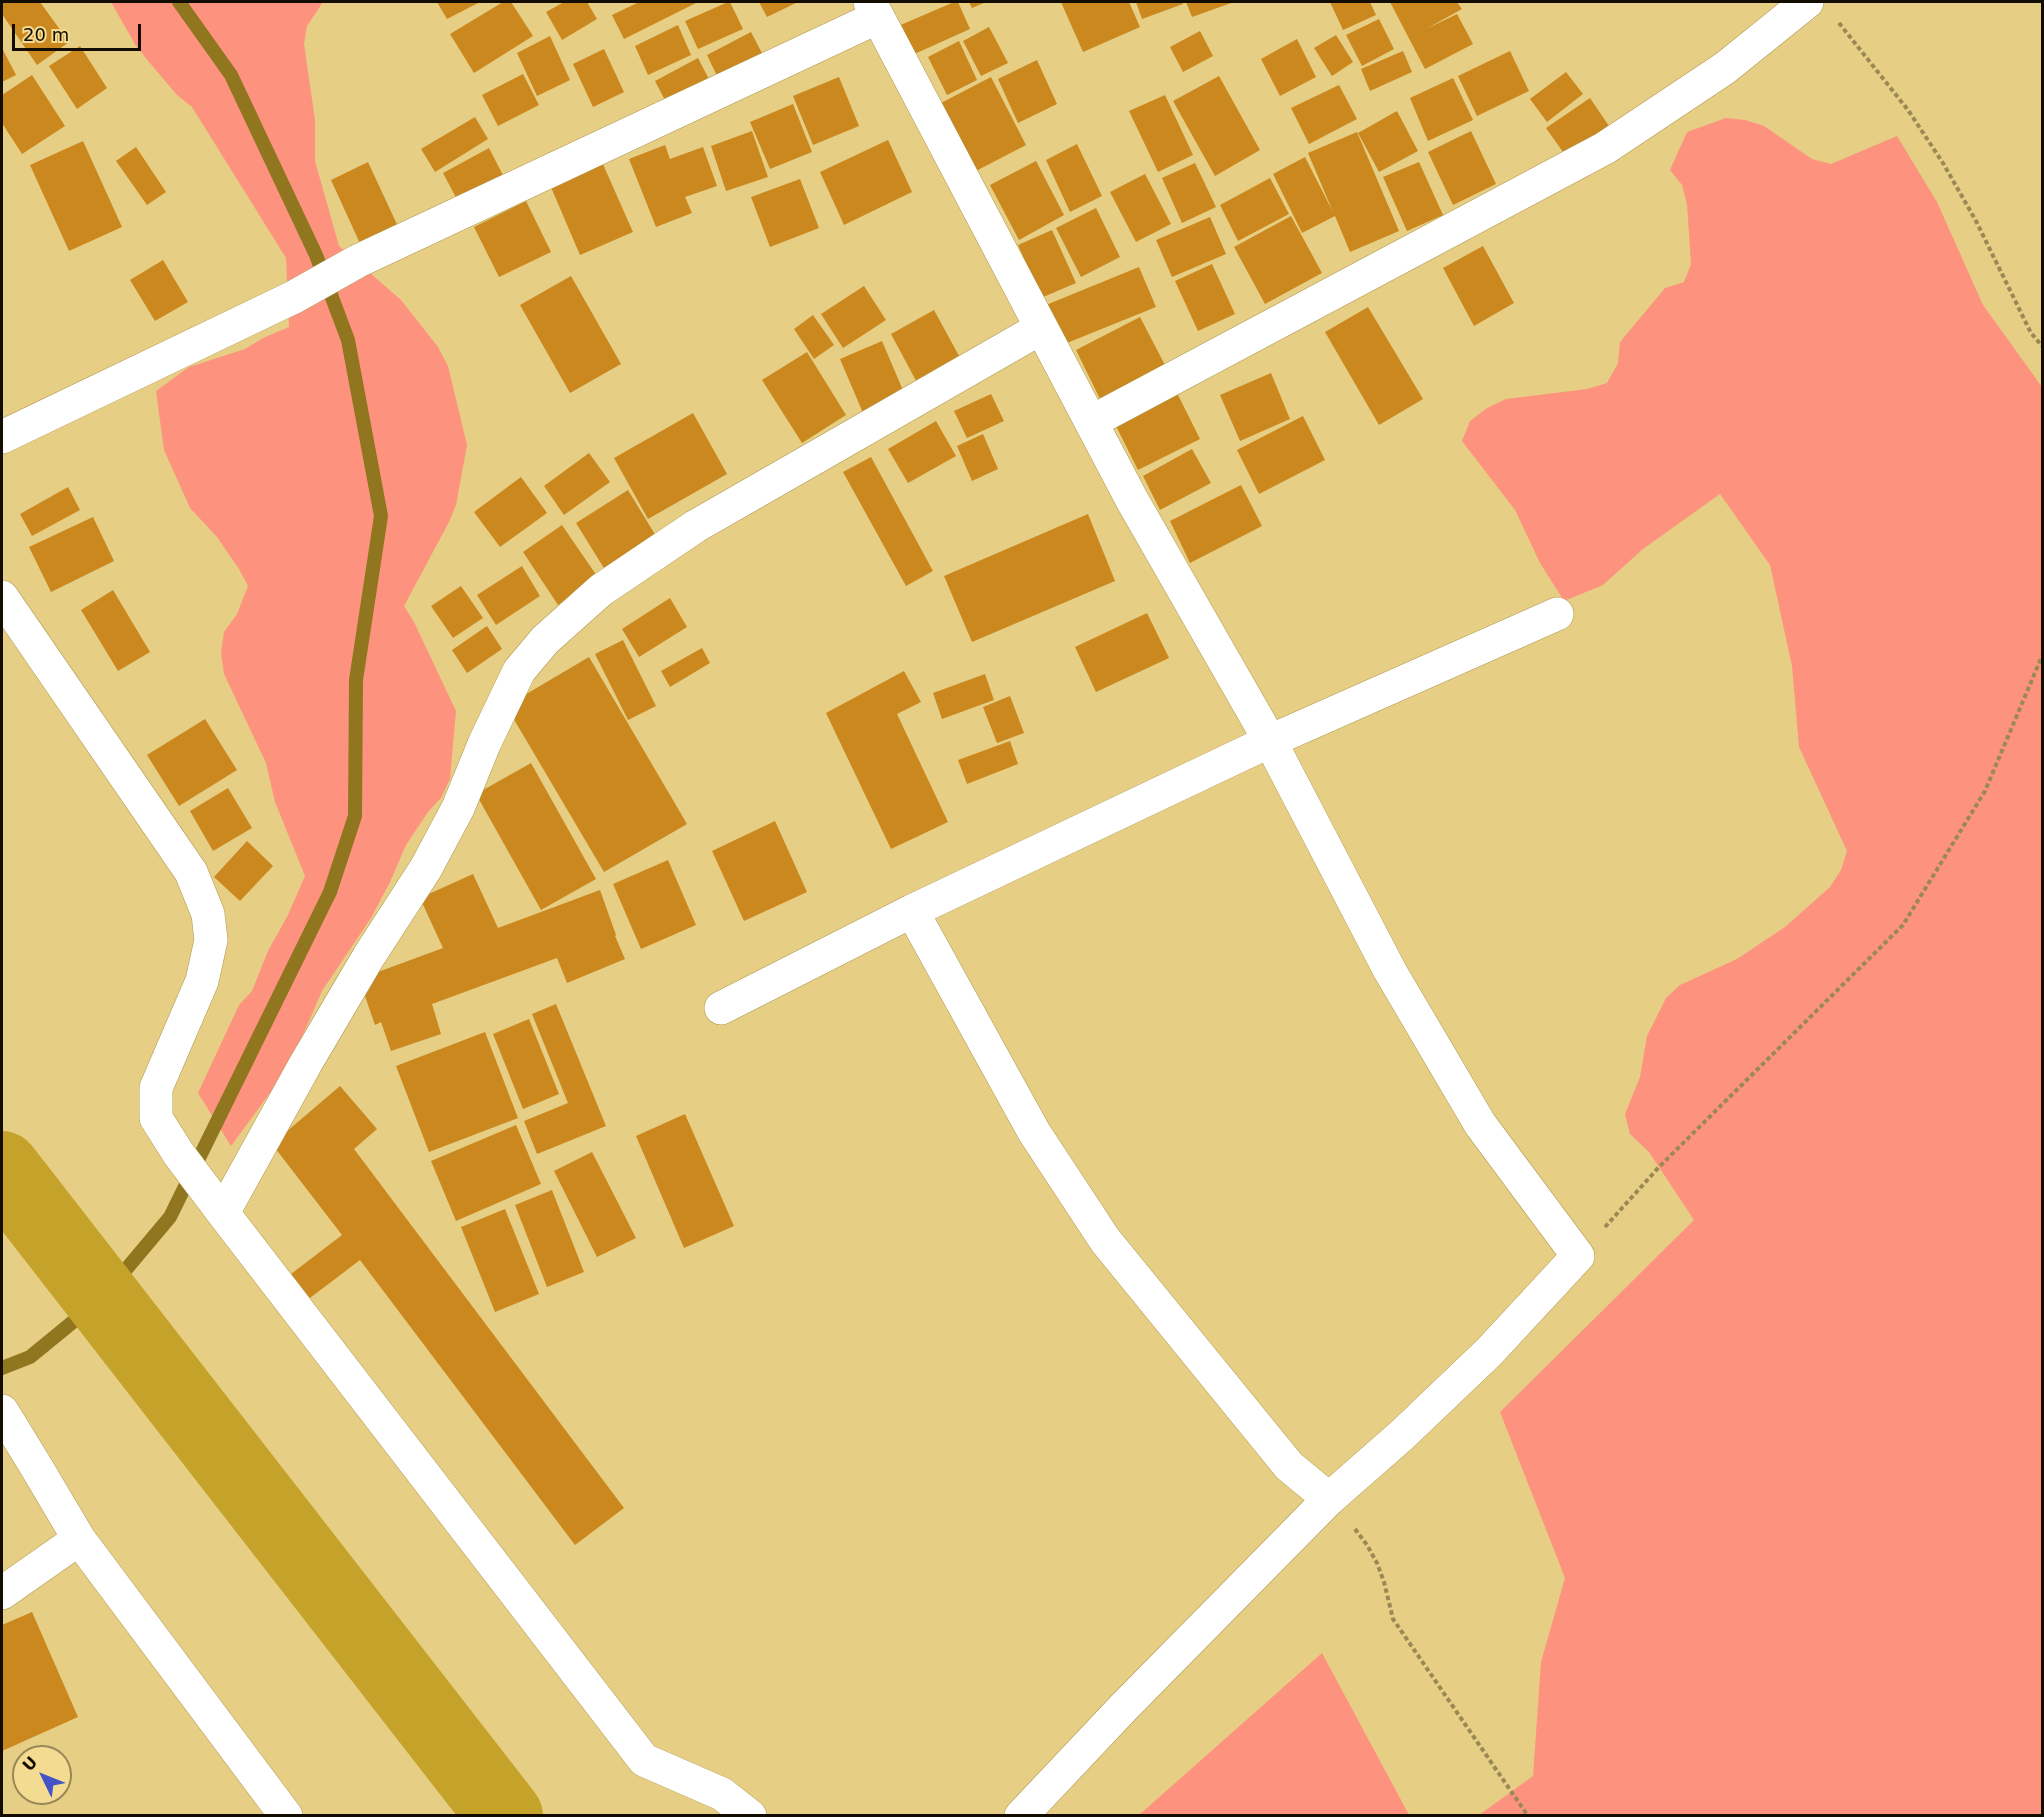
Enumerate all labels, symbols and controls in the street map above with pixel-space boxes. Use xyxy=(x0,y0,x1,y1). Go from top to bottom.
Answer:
scale bar xyxy=(15,12,144,50)
text: 20 m xyxy=(23,24,69,45)
north arrow xyxy=(12,1745,72,1805)
text: U xyxy=(19,1753,41,1775)

